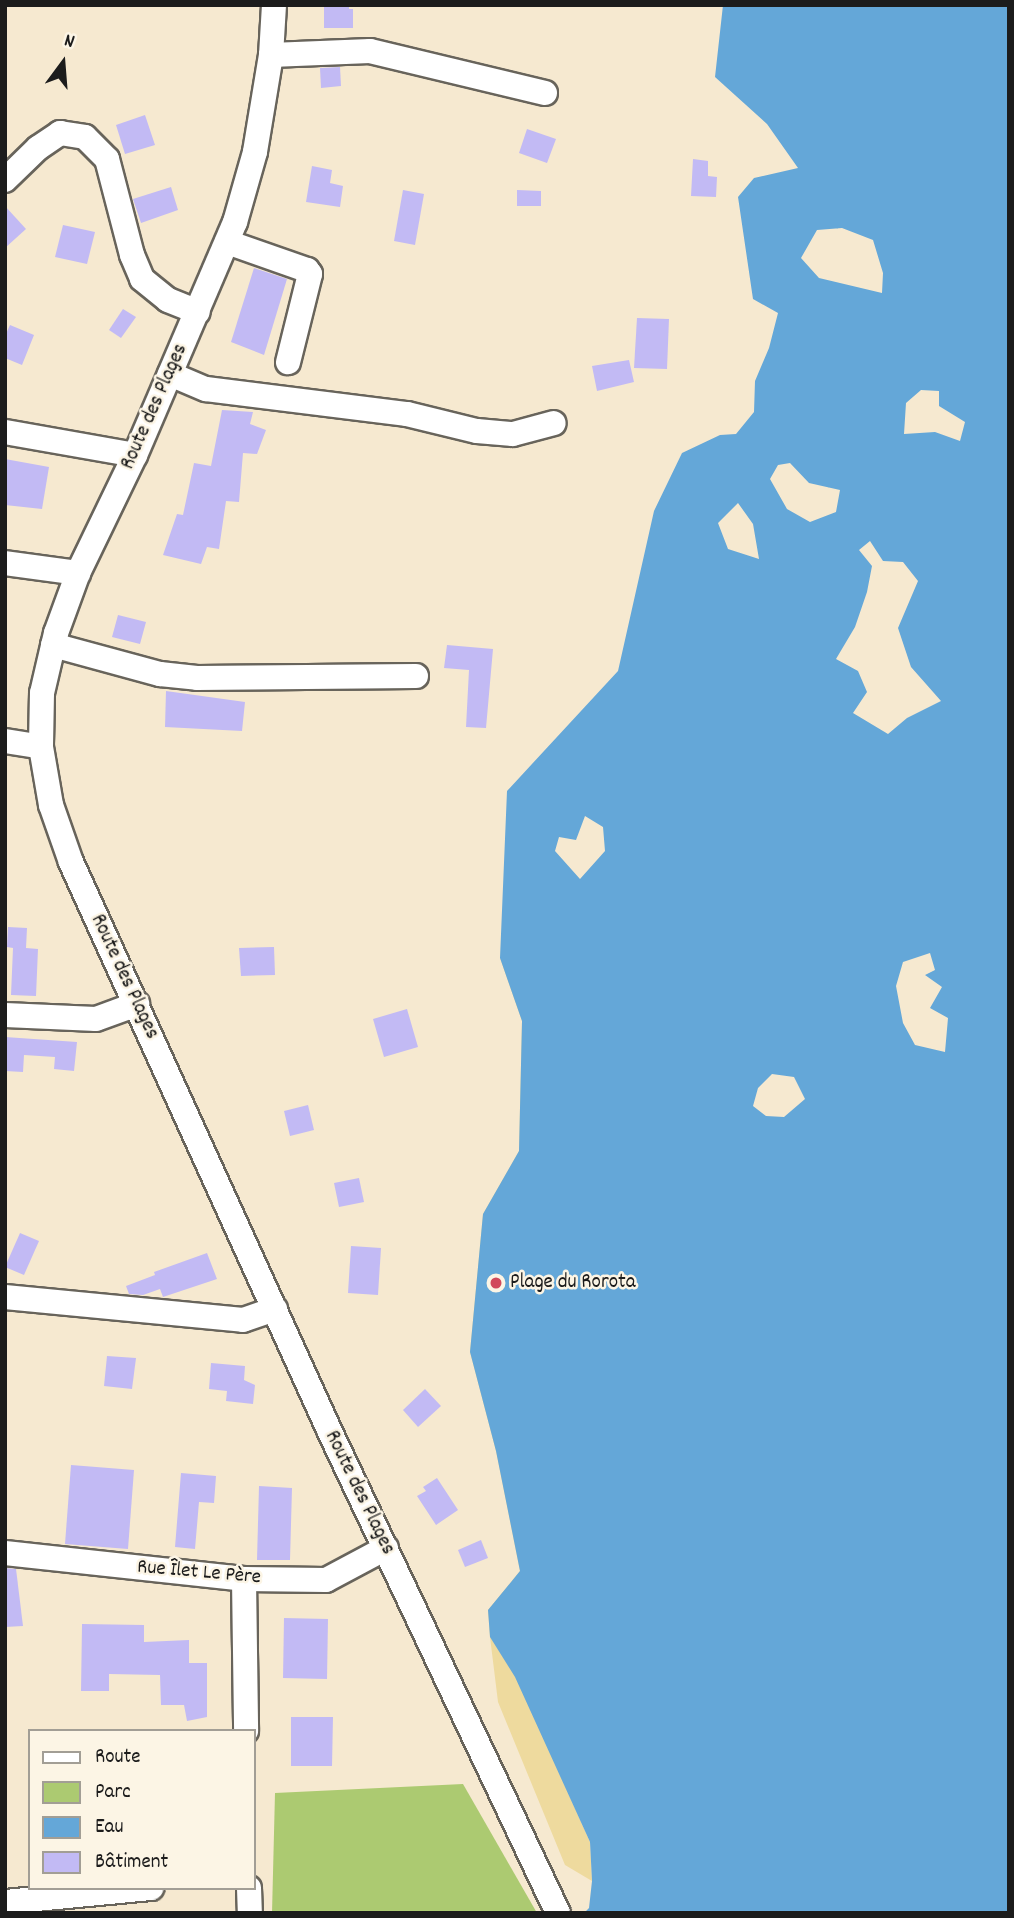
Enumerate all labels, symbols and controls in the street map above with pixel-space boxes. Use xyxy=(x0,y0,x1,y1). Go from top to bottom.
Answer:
north arrow xyxy=(28,28,98,98)
text: N xyxy=(61,28,77,57)
street label: Route des Plages xyxy=(116,340,194,474)
street label: Route des Plages xyxy=(84,911,164,1043)
place label: Plage du Rorota xyxy=(510,1270,636,1296)
marker: Plage du Rorota xyxy=(488,1275,504,1291)
street label: Route des Plages xyxy=(318,1427,400,1559)
street label: Rue Îlet Le Père xyxy=(136,1555,262,1591)
legend xyxy=(28,1729,256,1890)
text: Route xyxy=(95,1743,141,1773)
text: Parc xyxy=(95,1778,131,1808)
text: Eau xyxy=(95,1813,123,1843)
text: Bâtiment xyxy=(95,1848,168,1878)

